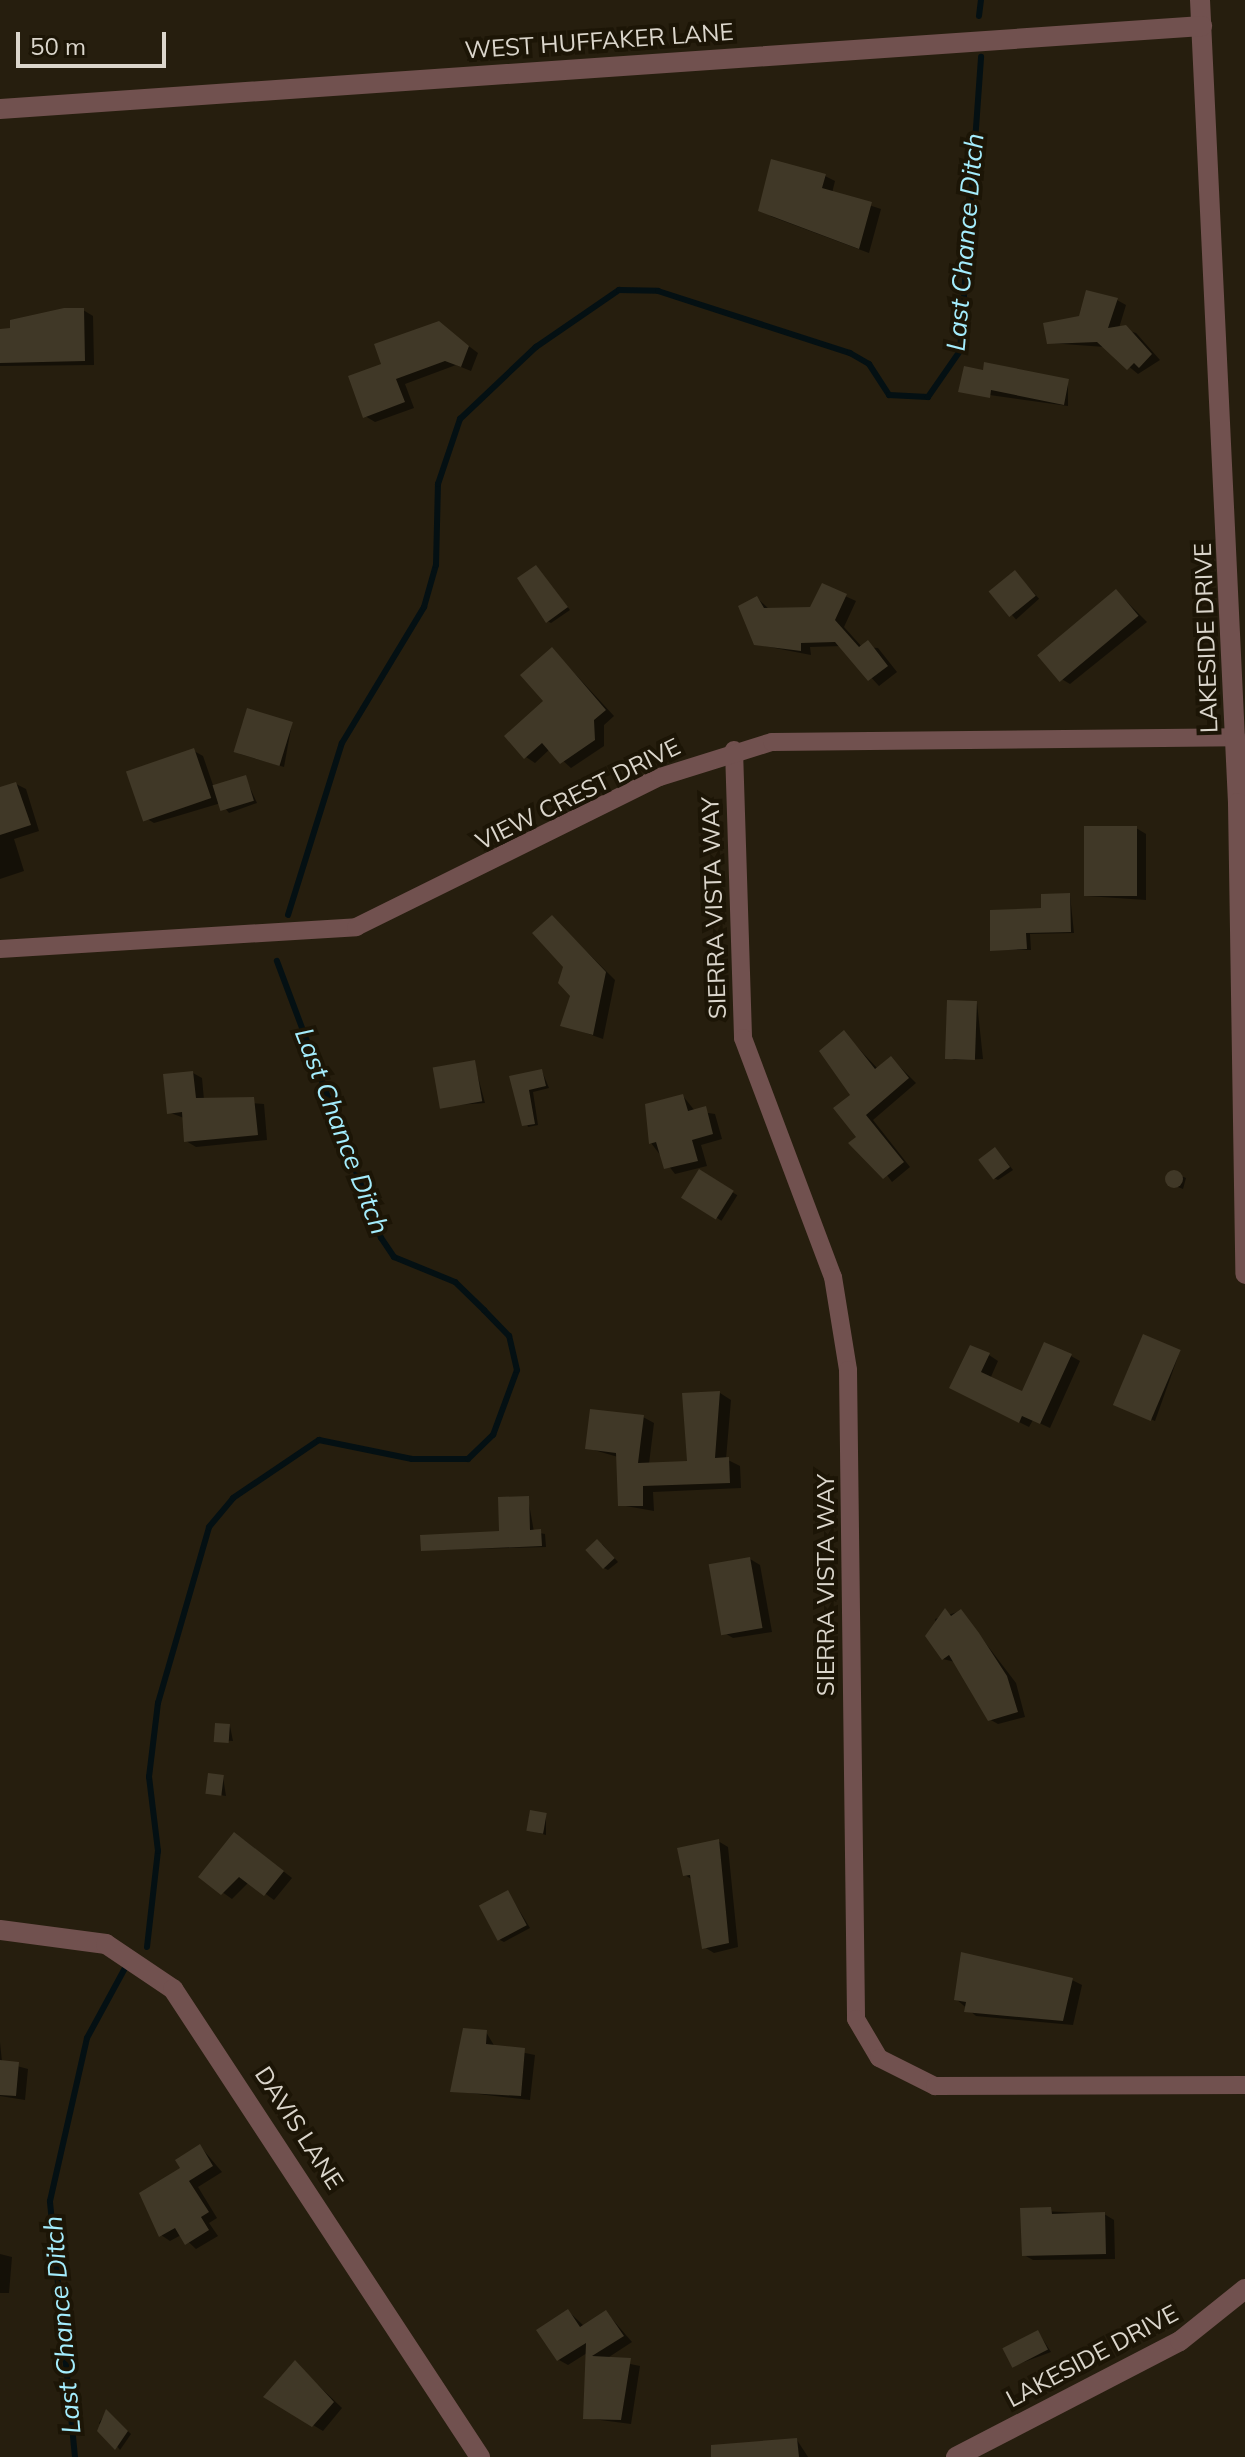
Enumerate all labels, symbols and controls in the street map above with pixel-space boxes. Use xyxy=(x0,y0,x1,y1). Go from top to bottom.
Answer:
scale bar xyxy=(20,16,170,66)
street label: WEST HUFFAKER LANE xyxy=(464,17,734,65)
text: 50 m xyxy=(30,31,86,61)
water label: Last Chance Ditch xyxy=(940,132,990,352)
street label: LAKESIDE DRIVE xyxy=(1188,542,1224,734)
street label: VIEW CREST DRIVE xyxy=(471,732,685,856)
street label: SIERRA VISTA WAY xyxy=(696,796,732,1020)
water label: Last Chance Ditch xyxy=(288,1023,396,1239)
street label: SIERRA VISTA WAY xyxy=(812,1474,840,1696)
street label: DAVIS LANE xyxy=(249,2061,349,2195)
water label: Last Chance Ditch xyxy=(37,2215,87,2435)
street label: LAKESIDE DRIVE xyxy=(1001,2299,1183,2413)

